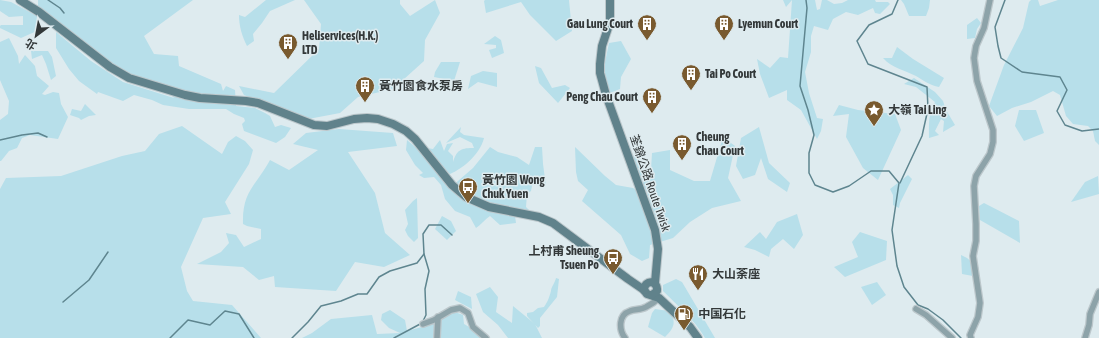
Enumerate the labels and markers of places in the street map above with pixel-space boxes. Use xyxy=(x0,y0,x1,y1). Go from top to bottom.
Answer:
building icon: Gau Lung Court xyxy=(636,13,658,41)
building icon: Lyemun Court xyxy=(713,13,735,41)
place label: Gau Lung Court xyxy=(567,17,634,31)
place label: Lyemun Court xyxy=(738,17,799,31)
place label: Heliservices(H.K.) LTD xyxy=(302,29,378,57)
building icon: Heliservices(H.K.) LTD xyxy=(277,32,299,60)
building icon: Tai Po Court xyxy=(680,63,702,91)
place label: Tai Po Court xyxy=(705,67,757,81)
building icon: 黃竹園食水泵房 xyxy=(354,75,376,103)
place label: 黃竹園食水泵房 xyxy=(379,79,463,93)
building icon: Peng Chau Court xyxy=(641,86,663,114)
place label: Peng Chau Court xyxy=(566,90,639,104)
place icon: 大嶺 Tai Ling xyxy=(863,99,885,127)
place label: 大嶺 Tai Ling xyxy=(888,103,947,117)
place label: Cheung Chau Court xyxy=(696,130,744,158)
building icon: Cheung Chau Court xyxy=(671,133,693,161)
place label: 黃竹園 Wong Chuk Yuen xyxy=(482,173,545,201)
bus stop icon: 黃竹園 Wong Chuk Yuen xyxy=(457,176,479,204)
place label: 上村甫 Sheung Tsuen Po xyxy=(528,244,600,272)
bus stop icon: 上村甫 Sheung Tsuen Po xyxy=(602,247,624,275)
restaurant icon: 大山荼座 xyxy=(687,263,709,291)
place label: 大山荼座 xyxy=(712,267,760,281)
fuel station icon: 中国石化 xyxy=(673,303,695,331)
place label: 中国石化 xyxy=(698,307,746,321)

